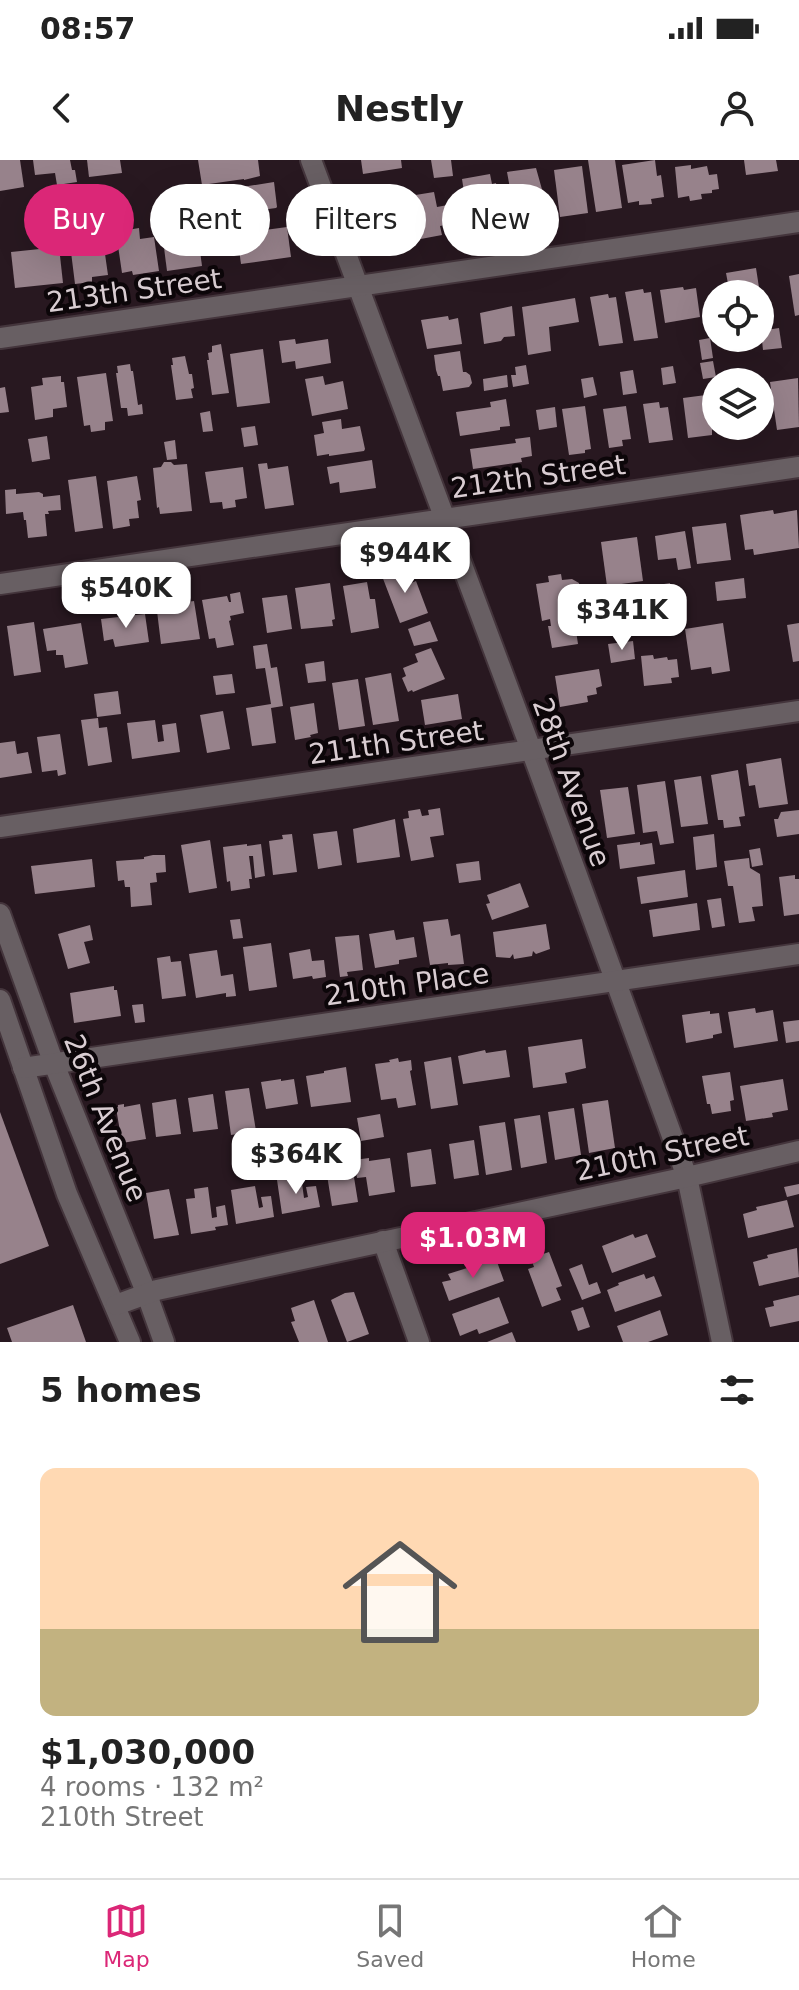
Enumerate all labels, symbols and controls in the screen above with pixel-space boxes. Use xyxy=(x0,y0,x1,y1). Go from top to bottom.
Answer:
text: 08:57 xyxy=(40,11,136,46)
icon: back xyxy=(40,86,84,130)
icon: person xyxy=(715,86,759,130)
text: Nestly xyxy=(335,88,464,129)
chip: Buy xyxy=(24,184,134,256)
chip: Rent xyxy=(150,184,270,256)
chip: Filters xyxy=(286,184,426,256)
chip: New xyxy=(442,184,559,256)
street label: 213th Street xyxy=(45,262,224,319)
map controls xyxy=(702,280,774,440)
button: locate xyxy=(702,280,774,352)
button: layers xyxy=(702,368,774,440)
street label: 212th Street xyxy=(449,448,628,505)
pin: $944K xyxy=(349,527,461,595)
text: $944K xyxy=(359,538,451,568)
pin: $540K xyxy=(70,562,182,630)
text: $540K xyxy=(80,573,172,603)
pin: $341K xyxy=(566,584,678,652)
text: $341K xyxy=(576,595,668,625)
street label: 28th Avenue xyxy=(526,693,617,871)
street label: 211th Street xyxy=(307,714,486,771)
street label: 210th Place xyxy=(323,957,491,1012)
street label: 26th Avenue xyxy=(57,1030,154,1207)
street label: 210th Street xyxy=(573,1119,752,1188)
pin: $364K xyxy=(240,1128,352,1196)
text: $364K xyxy=(250,1139,342,1169)
pin: $1.03M xyxy=(408,1212,538,1280)
text: $1.03M xyxy=(419,1223,527,1253)
icon: filters xyxy=(715,1368,759,1412)
text: 5 homes xyxy=(40,1370,202,1410)
icon: home xyxy=(328,1520,472,1664)
text: $1,030,000 xyxy=(40,1732,255,1772)
text: 4 rooms · 132 m² xyxy=(40,1772,264,1802)
text: 210th Street xyxy=(40,1802,204,1832)
tab: Map xyxy=(103,1899,150,1972)
tab: Saved xyxy=(356,1899,424,1972)
tab: Home xyxy=(631,1899,696,1972)

